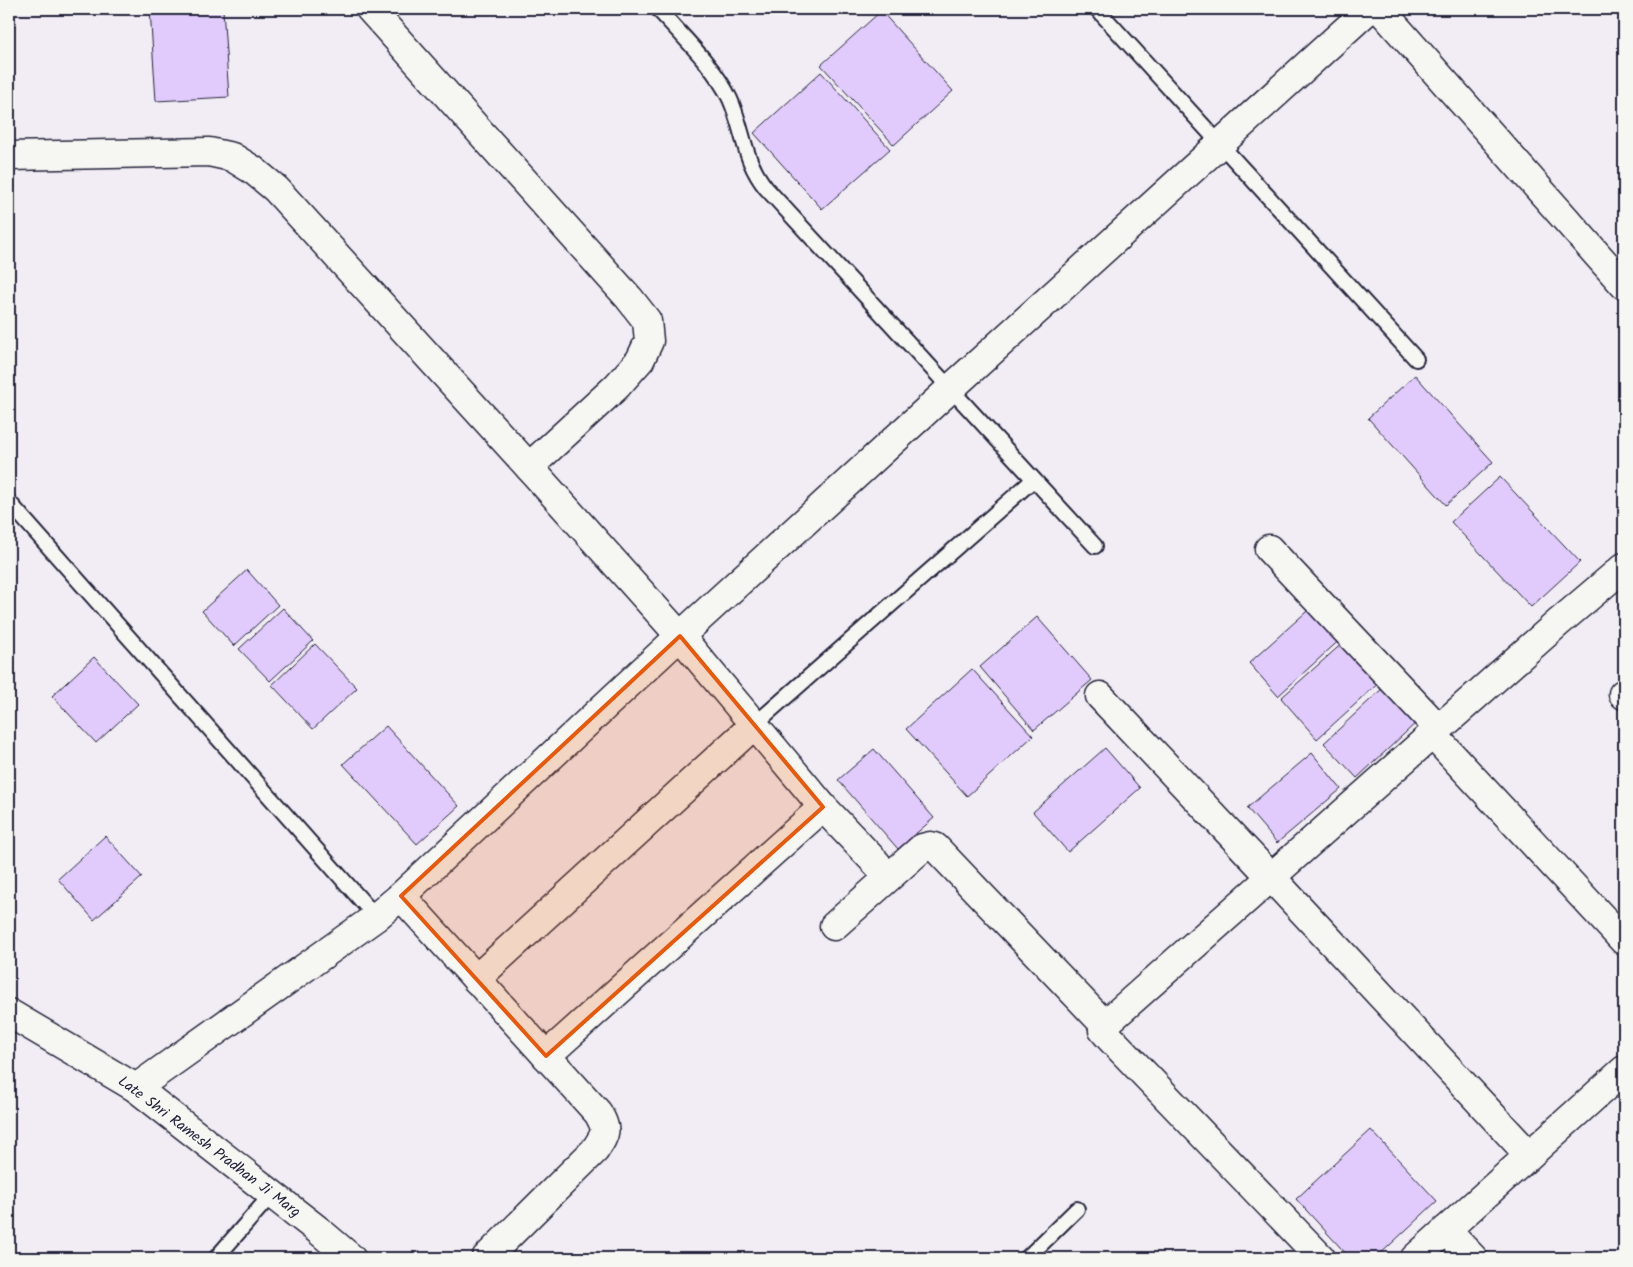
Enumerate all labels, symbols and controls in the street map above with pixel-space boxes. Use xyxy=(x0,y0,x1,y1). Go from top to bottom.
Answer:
street label: Late Shri Ramesh Pradhan Ji Marg xyxy=(113,1070,305,1224)

